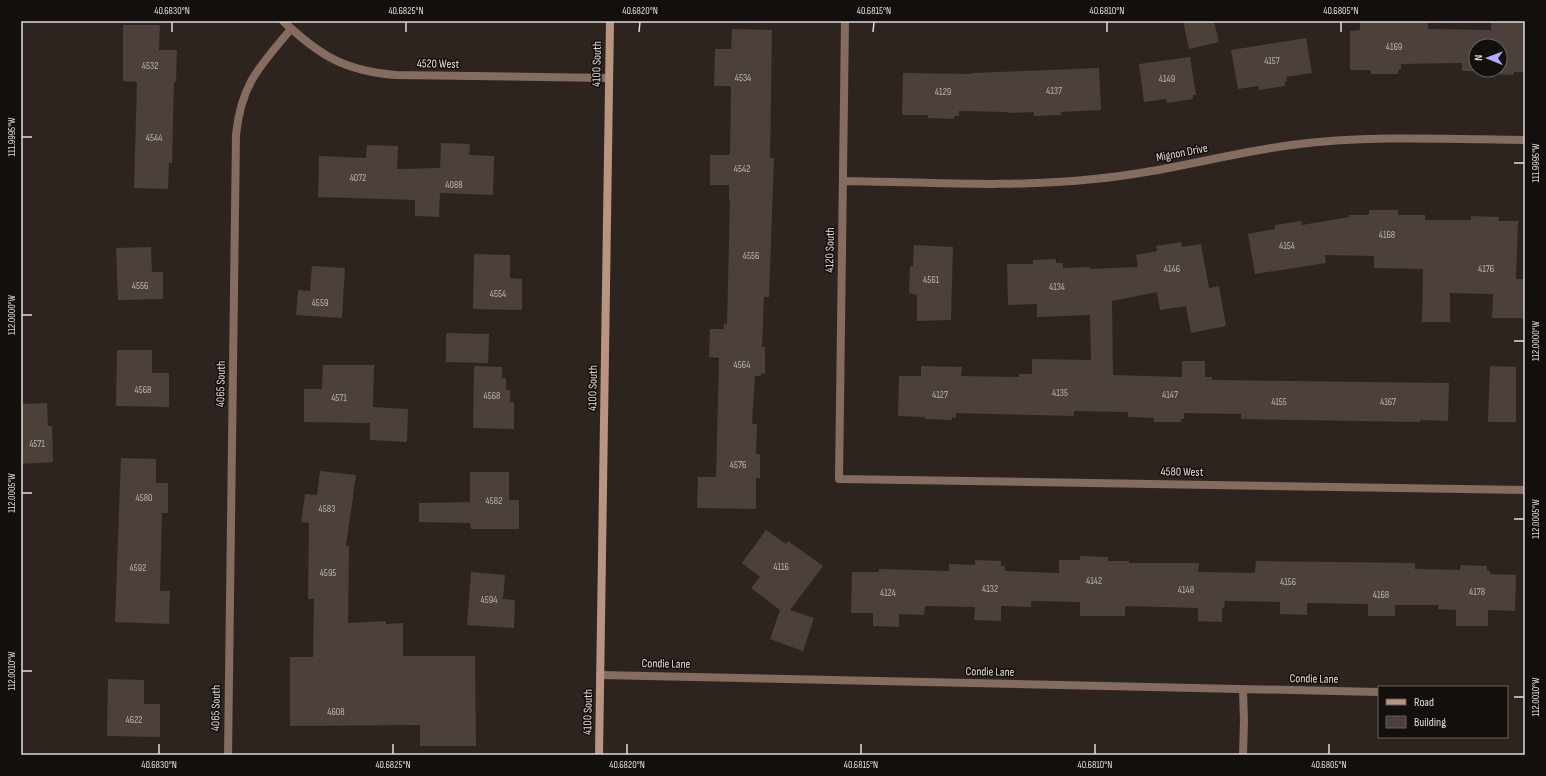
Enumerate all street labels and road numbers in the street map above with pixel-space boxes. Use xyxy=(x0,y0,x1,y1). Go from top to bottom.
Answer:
street label: 4100 South xyxy=(589,41,605,87)
street label: 4520 West xyxy=(417,56,460,72)
street label: Mignon Drive xyxy=(1155,141,1209,165)
street label: 4120 South xyxy=(822,227,838,273)
street label: 4065 South xyxy=(213,361,229,407)
street label: 4100 South xyxy=(585,365,601,411)
street label: 4580 West xyxy=(1160,464,1204,480)
street label: Condie Lane xyxy=(641,656,691,672)
street label: Condie Lane xyxy=(965,664,1015,680)
street label: Condie Lane xyxy=(1289,671,1339,687)
street label: 4065 South xyxy=(208,685,224,731)
street label: 4100 South xyxy=(580,689,596,735)

